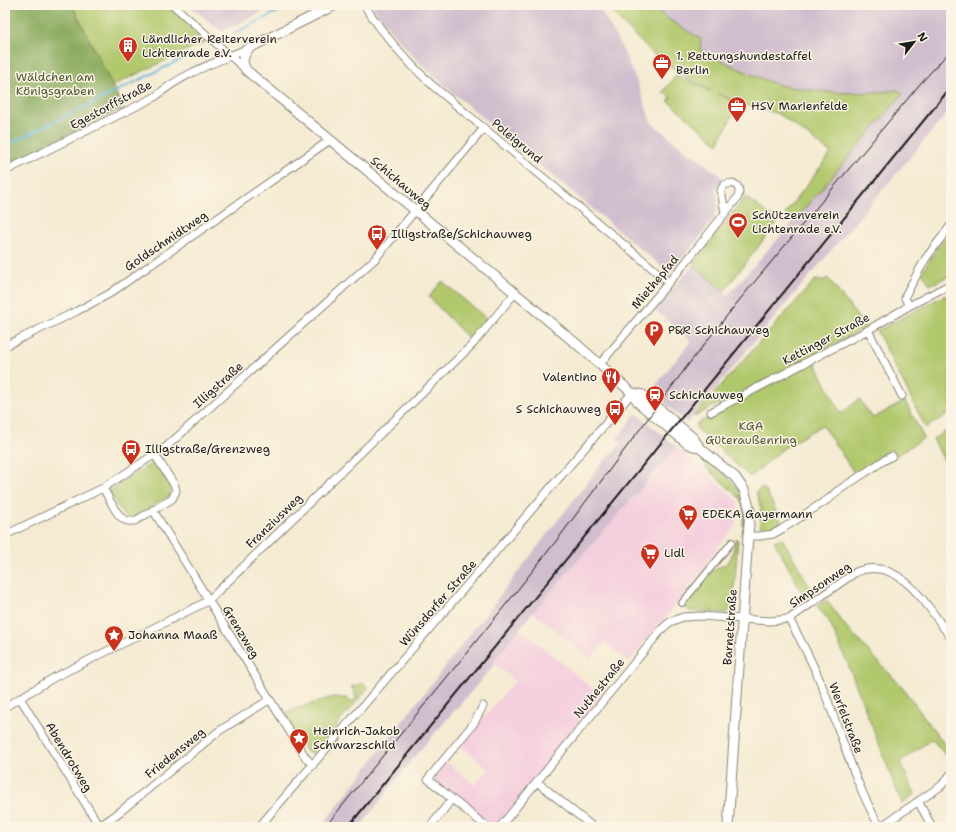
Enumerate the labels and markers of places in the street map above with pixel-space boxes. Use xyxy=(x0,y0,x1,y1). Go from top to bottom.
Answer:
place label: Ländlicher Reiterverein Lichtenrade e.V. xyxy=(142,31,277,61)
building icon: Ländlicher Reiterverein Lichtenrade e.V. xyxy=(117,35,139,63)
place label: 1. Rettungshundestaffel Berlin xyxy=(676,48,812,78)
office icon: 1. Rettungshundestaffel Berlin xyxy=(651,52,673,80)
office icon: HSV Marienfelde xyxy=(726,95,748,123)
place label: HSV Marienfelde xyxy=(751,98,848,114)
place label: Schützenverein Lichtenrade e.V. xyxy=(752,207,842,237)
sports icon: Schützenverein Lichtenrade e.V. xyxy=(727,211,749,239)
bus stop icon: Illigstraße/Schichauweg xyxy=(366,223,388,251)
place label: Illigstraße/Schichauweg xyxy=(391,226,532,242)
parking icon: P&R Schichauweg xyxy=(643,319,665,347)
place label: P&R Schichauweg xyxy=(668,322,769,338)
restaurant icon: Valentino xyxy=(600,366,622,394)
place label: Valentino xyxy=(542,369,597,385)
station icon: Schichauweg xyxy=(644,384,666,412)
place label: Schichauweg xyxy=(669,387,744,403)
bus stop icon: S Schichauweg xyxy=(604,398,626,426)
place label: S Schichauweg xyxy=(516,401,601,417)
bus stop icon: Illigstraße/Grenzweg xyxy=(120,438,142,466)
place label: Illigstraße/Grenzweg xyxy=(145,441,270,457)
supermarket icon: EDEKA Gayermann xyxy=(677,503,699,531)
place label: EDEKA Gayermann xyxy=(702,506,813,522)
supermarket icon: Lidl xyxy=(639,542,661,570)
place label: Lidl xyxy=(664,545,685,561)
place icon: Johanna Maaß xyxy=(103,624,125,652)
place label: Johanna Maaß xyxy=(128,627,218,643)
place label: Heinrich-Jakob Schwarzschild xyxy=(313,723,400,753)
place icon: Heinrich-Jakob Schwarzschild xyxy=(288,727,310,755)

